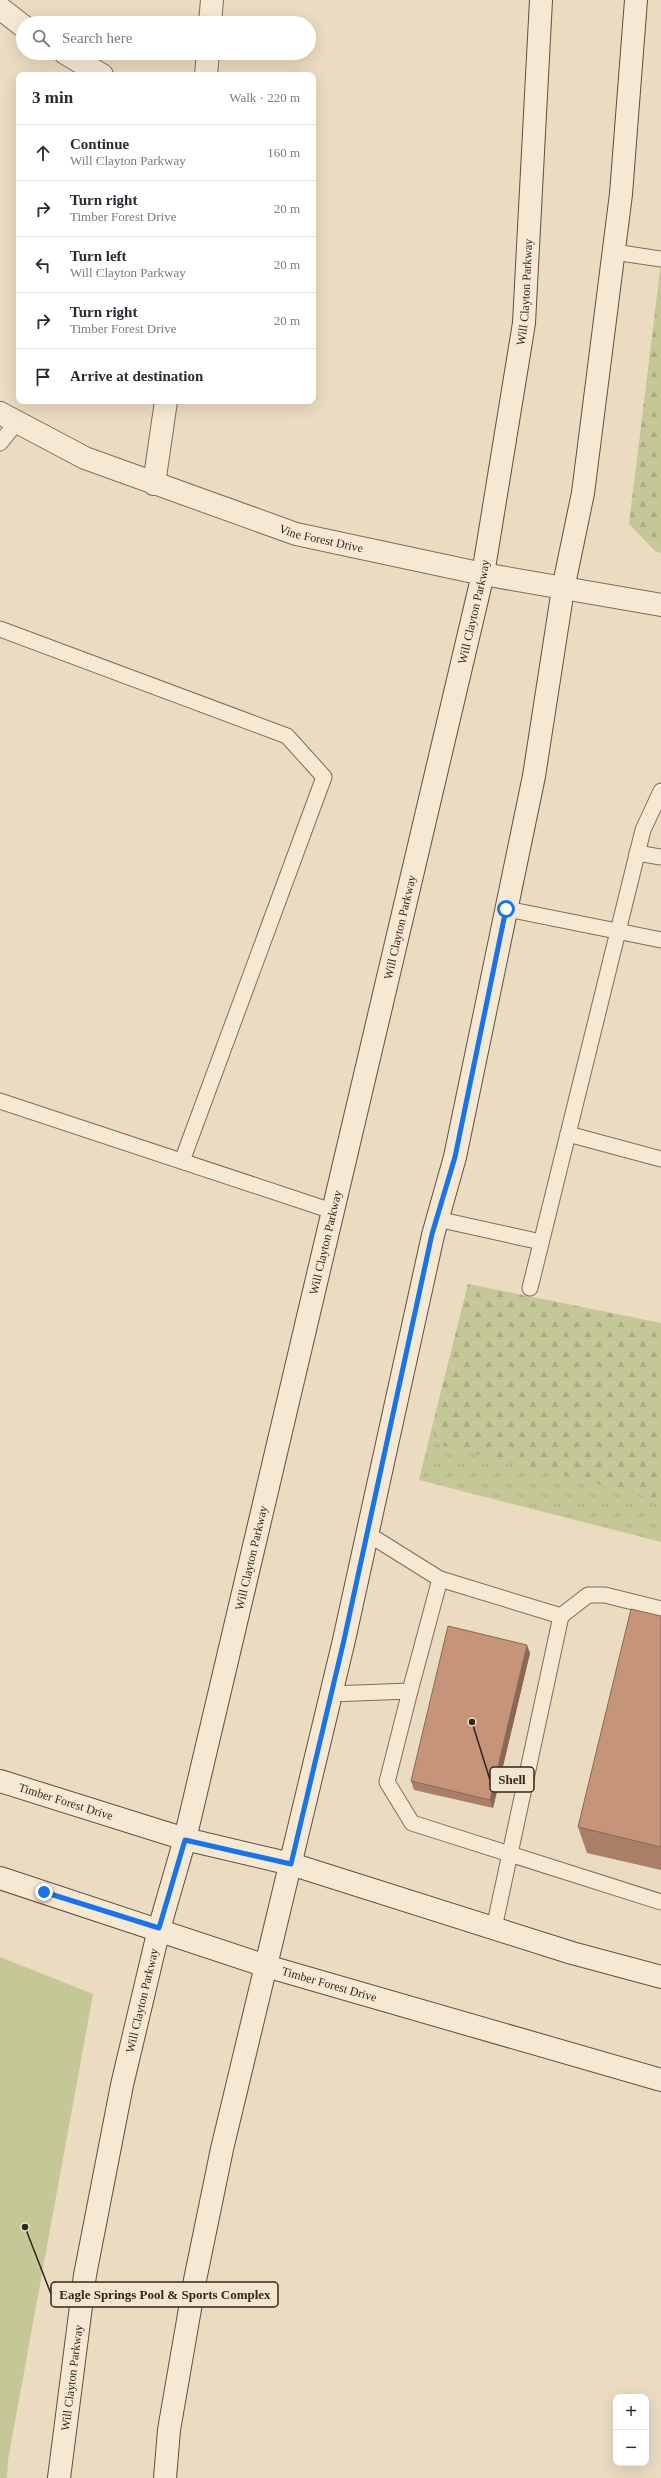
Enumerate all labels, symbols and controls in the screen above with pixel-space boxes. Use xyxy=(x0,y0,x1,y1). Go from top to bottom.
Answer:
search box xyxy=(16,16,316,60)
icon: search xyxy=(30,27,52,49)
text: Search here xyxy=(62,30,132,46)
text: 3 min xyxy=(32,88,73,107)
text: Walk · 220 m xyxy=(229,90,300,105)
text: Continue xyxy=(70,136,129,152)
icon: ahead xyxy=(32,142,54,164)
text: 160 m xyxy=(267,145,300,160)
text: Will Clayton Parkway xyxy=(70,153,186,168)
text: Turn right xyxy=(70,192,137,208)
icon: right xyxy=(32,198,54,220)
text: 20 m xyxy=(274,201,300,216)
text: Timber Forest Drive xyxy=(70,209,176,224)
street label: Will Clayton Parkway xyxy=(513,238,535,346)
text: Turn left xyxy=(70,248,127,264)
icon: left xyxy=(32,254,54,276)
text: 20 m xyxy=(274,257,300,272)
text: Will Clayton Parkway xyxy=(70,265,186,280)
text: Turn right xyxy=(70,304,137,320)
icon: right xyxy=(32,310,54,332)
text: 20 m xyxy=(274,313,300,328)
text: Timber Forest Drive xyxy=(70,321,176,336)
icon: arrive xyxy=(32,366,54,388)
text: Arrive at destination xyxy=(70,368,203,384)
street label: Vine Forest Drive xyxy=(277,522,365,555)
street label: Will Clayton Parkway xyxy=(455,558,492,665)
street label: Will Clayton Parkway xyxy=(381,874,419,981)
route start xyxy=(497,900,515,918)
street label: Will Clayton Parkway xyxy=(306,1189,345,1296)
street label: Will Clayton Parkway xyxy=(232,1504,270,1612)
callout: Shell xyxy=(490,1767,534,1792)
text: Shell xyxy=(498,1772,526,1787)
street label: Timber Forest Drive xyxy=(17,1780,115,1823)
route end xyxy=(35,1883,53,1901)
street label: Will Clayton Parkway xyxy=(123,1947,161,2054)
street label: Timber Forest Drive xyxy=(280,1964,378,2005)
callout: Eagle Springs Pool & Sports Complex xyxy=(51,2282,278,2307)
text: Eagle Springs Pool & Sports Complex xyxy=(59,2287,271,2302)
street label: Will Clayton Parkway xyxy=(58,2324,86,2432)
map controls xyxy=(613,2394,649,2466)
button: + xyxy=(613,2394,649,2430)
button: − xyxy=(613,2430,649,2466)

